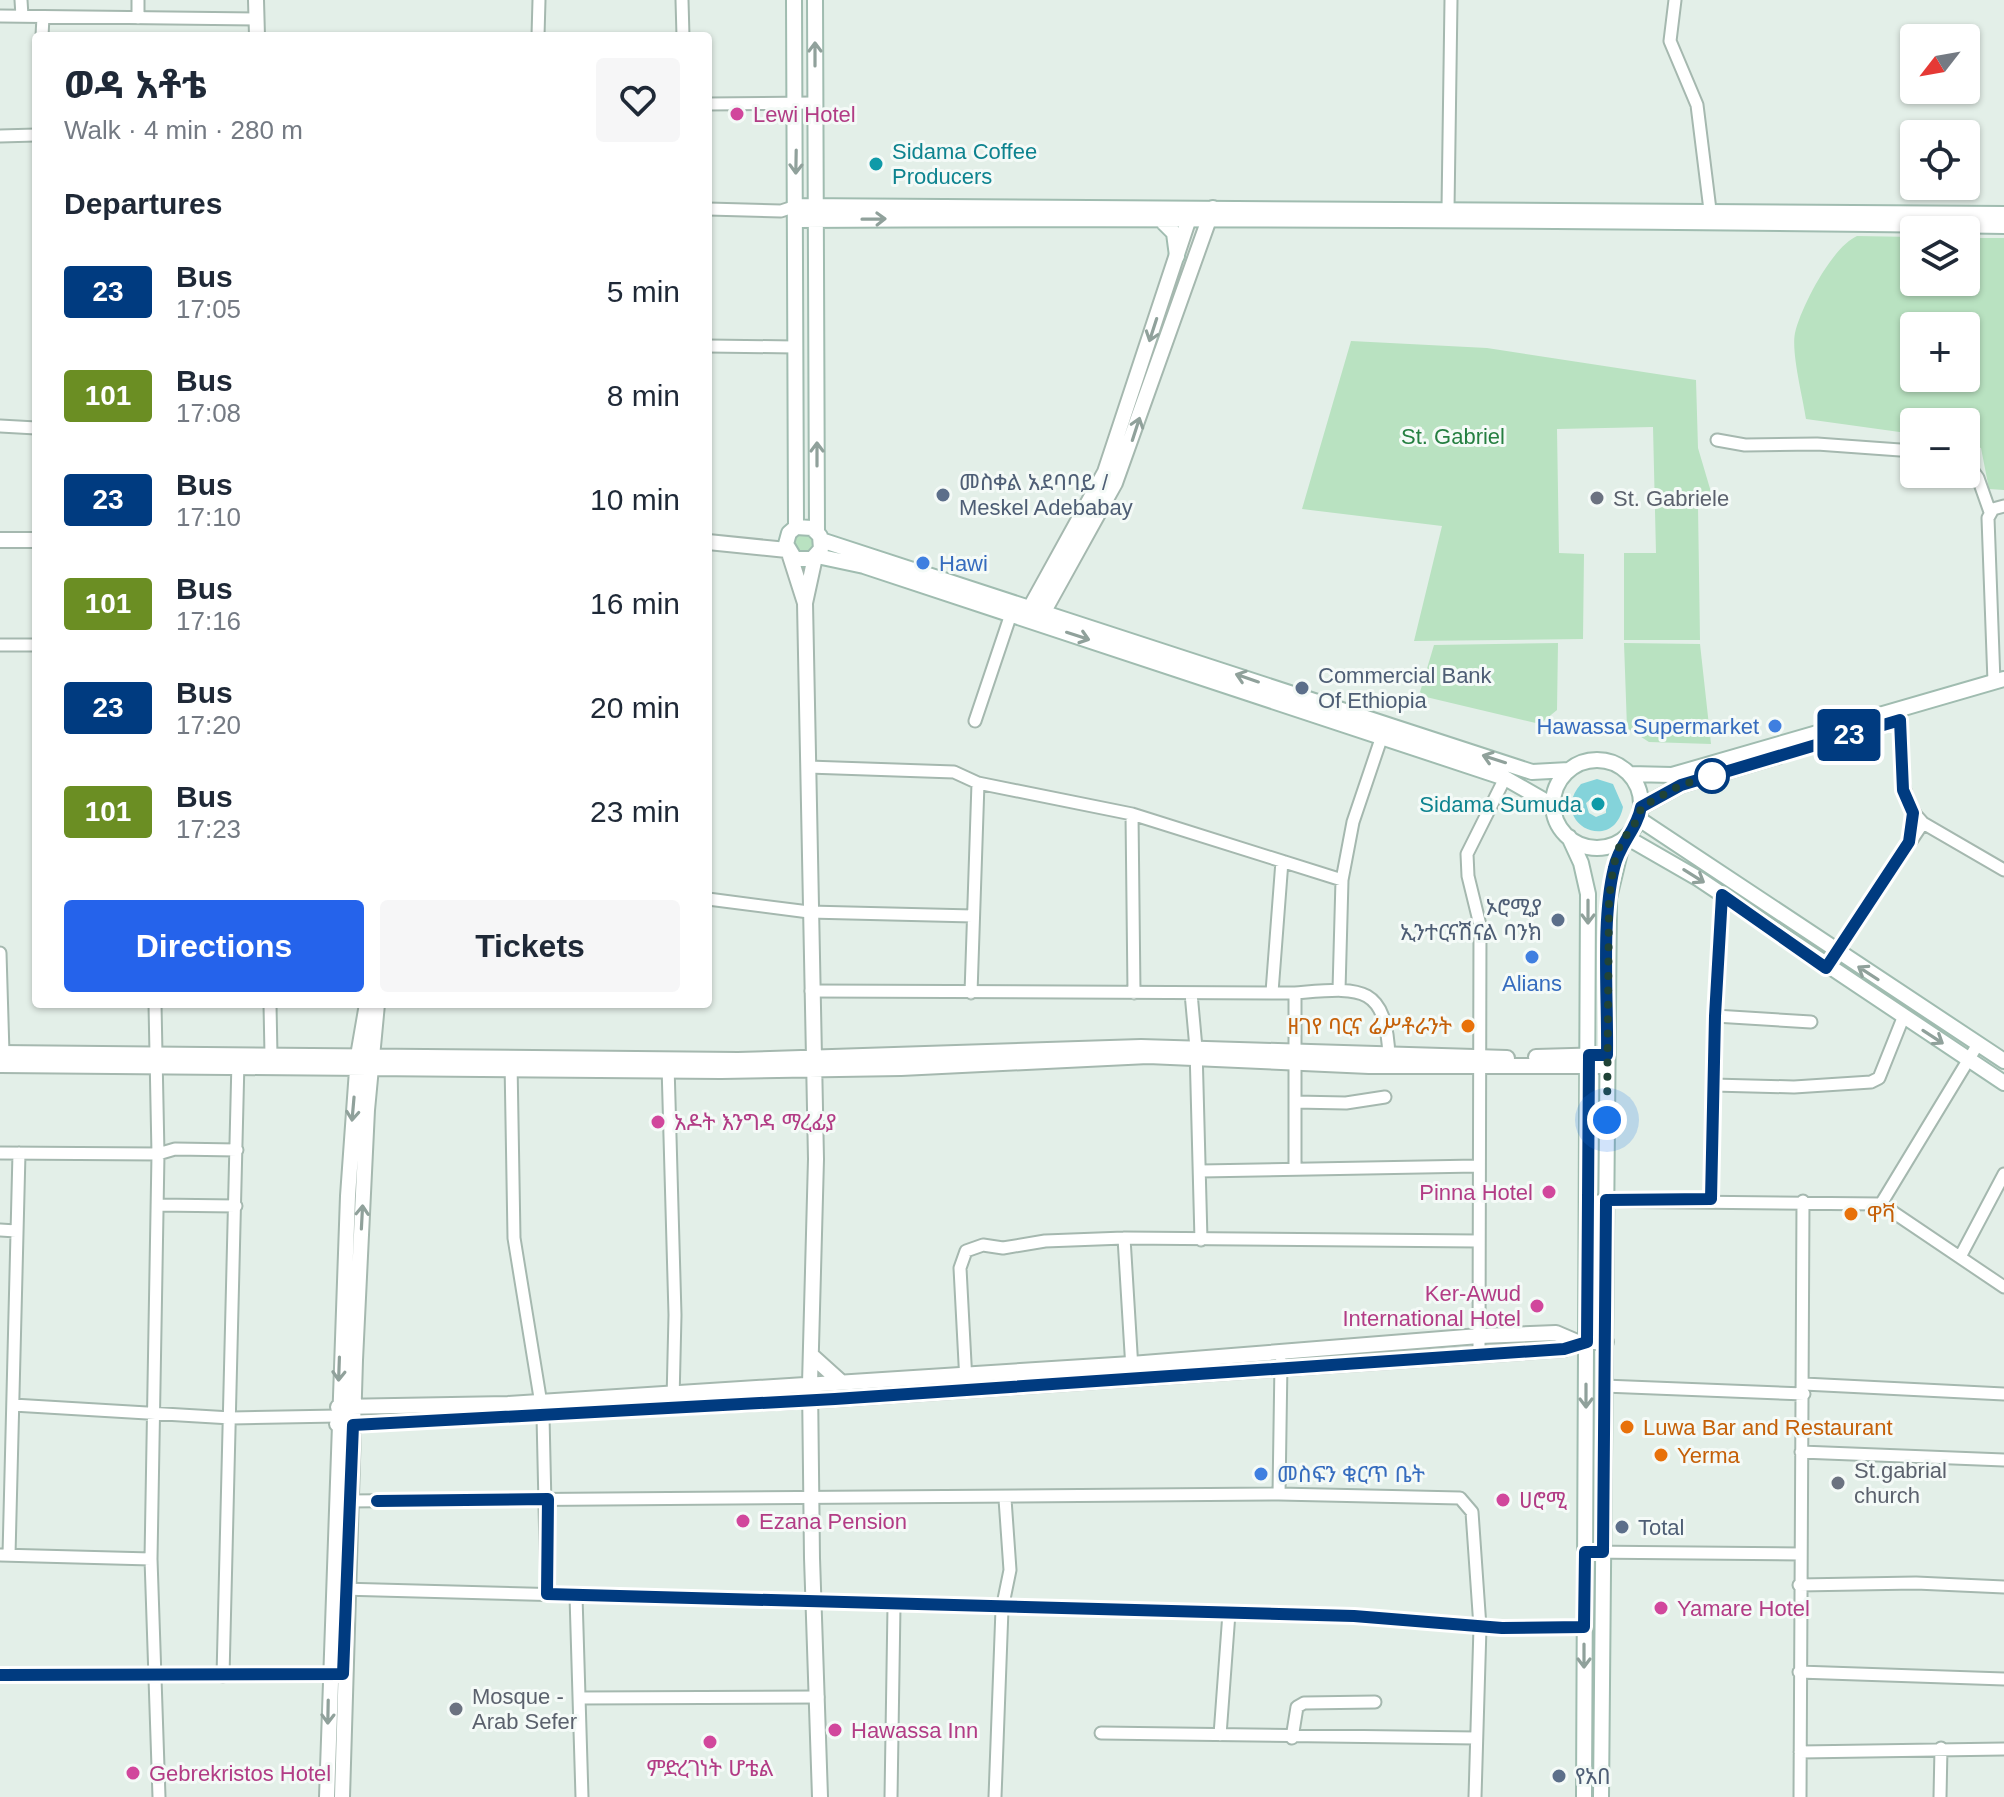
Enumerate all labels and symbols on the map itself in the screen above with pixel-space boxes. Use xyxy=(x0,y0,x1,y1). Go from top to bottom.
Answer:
north arrow xyxy=(1900,24,1980,104)
one-way arrow xyxy=(807,41,823,68)
place label: Lewi Hotel xyxy=(753,102,856,127)
marker: Lewi Hotel xyxy=(728,105,746,123)
place label: Sidama Coffee Producers xyxy=(892,139,1037,189)
one-way arrow xyxy=(789,148,804,175)
marker: Sidama Coffee Producers xyxy=(867,155,885,173)
one-way arrow xyxy=(860,211,887,227)
one-way arrow xyxy=(1145,318,1160,343)
one-way arrow xyxy=(1130,416,1145,441)
park label: St. Gabriel xyxy=(1401,424,1505,449)
one-way arrow xyxy=(809,441,825,468)
place label: መስቀል አደባባይ / Meskel Adebabay xyxy=(959,470,1133,520)
marker: መስቀል አደባባይ / Meskel Adebabay xyxy=(934,486,952,504)
place label: St. Gabriele xyxy=(1613,486,1729,511)
marker: St. Gabriele xyxy=(1588,489,1606,507)
place label: Hawi xyxy=(939,551,988,576)
marker: Hawi xyxy=(914,554,932,572)
one-way arrow xyxy=(1066,630,1091,645)
place label: Commercial Bank Of Ethiopia xyxy=(1318,663,1493,713)
one-way arrow xyxy=(1235,669,1260,684)
marker: Commercial Bank Of Ethiopia xyxy=(1293,679,1311,697)
line badge: 23 xyxy=(1813,709,1885,761)
place label: Hawassa Supermarket xyxy=(1536,714,1759,739)
marker: Hawassa Supermarket xyxy=(1766,717,1784,735)
one-way arrow xyxy=(1481,751,1506,766)
unlabelled marker xyxy=(1695,759,1729,793)
place label: Sidama Sumuda xyxy=(1419,792,1583,817)
marker: Sidama Sumuda xyxy=(1589,795,1607,813)
one-way arrow xyxy=(1682,869,1705,885)
place label: ኦሮሚያ ኢንተርናሽናል ባንክ xyxy=(1400,895,1542,945)
one-way arrow xyxy=(1580,898,1596,925)
marker: ኦሮሚያ ኢንተርናሽናል ባንክ xyxy=(1549,911,1567,929)
marker: Alians xyxy=(1523,948,1541,966)
one-way arrow xyxy=(1857,965,1880,981)
place label: Alians xyxy=(1502,971,1562,996)
place label: ዘገየ ባርና ሬሥቶራንት xyxy=(1287,1014,1452,1039)
marker: ዘገየ ባርና ሬሥቶራንት xyxy=(1459,1017,1477,1035)
one-way arrow xyxy=(1921,1029,1943,1046)
one-way arrow xyxy=(346,1095,361,1122)
your location xyxy=(1587,1100,1627,1140)
place label: አዶት እንግዳ ማረፊያ xyxy=(674,1110,836,1135)
marker: አዶት እንግዳ ማረፊያ xyxy=(649,1113,667,1131)
place label: Pinna Hotel xyxy=(1419,1180,1533,1205)
marker: Pinna Hotel xyxy=(1540,1183,1558,1201)
place label: ዋቫ xyxy=(1867,1202,1895,1227)
one-way arrow xyxy=(354,1204,369,1231)
marker: ዋቫ xyxy=(1842,1205,1860,1223)
place label: Ker-Awud International Hotel xyxy=(1342,1281,1521,1331)
marker: Ker-Awud International Hotel xyxy=(1528,1297,1546,1315)
one-way arrow xyxy=(332,1355,347,1382)
one-way arrow xyxy=(1578,1382,1594,1409)
place label: Luwa Bar and Restaurant xyxy=(1643,1415,1893,1440)
marker: Luwa Bar and Restaurant xyxy=(1618,1418,1636,1436)
place label: Yerma xyxy=(1677,1443,1741,1468)
marker: Yerma xyxy=(1652,1446,1670,1464)
place label: St.gabrial church xyxy=(1854,1458,1947,1508)
place label: መስፍን ቁርጥ ቤት xyxy=(1277,1462,1425,1487)
marker: መስፍን ቁርጥ ቤት xyxy=(1252,1465,1270,1483)
marker: St.gabrial church xyxy=(1829,1474,1847,1492)
place label: ሀሮሚ xyxy=(1519,1488,1567,1513)
marker: ሀሮሚ xyxy=(1494,1491,1512,1509)
place label: Ezana Pension xyxy=(759,1509,907,1534)
marker: Ezana Pension xyxy=(734,1512,752,1530)
place label: Total xyxy=(1638,1515,1684,1540)
marker: Total xyxy=(1613,1518,1631,1536)
place label: Yamare Hotel xyxy=(1677,1596,1810,1621)
marker: Yamare Hotel xyxy=(1652,1599,1670,1617)
one-way arrow xyxy=(1576,1642,1592,1669)
place label: Mosque - Arab Sefer xyxy=(472,1684,577,1734)
one-way arrow xyxy=(320,1698,336,1725)
marker: Mosque - Arab Sefer xyxy=(447,1700,465,1718)
place label: Hawassa Inn xyxy=(851,1718,978,1743)
marker: Hawassa Inn xyxy=(826,1721,844,1739)
marker: ምድረገነት ሆቴል xyxy=(701,1733,719,1751)
place label: ምድረገነት ሆቴል xyxy=(646,1756,774,1781)
place label: Gebrekristos Hotel xyxy=(149,1761,331,1786)
marker: Gebrekristos Hotel xyxy=(124,1764,142,1782)
place label: የአበ xyxy=(1575,1764,1611,1789)
marker: የአበ xyxy=(1550,1767,1568,1785)

